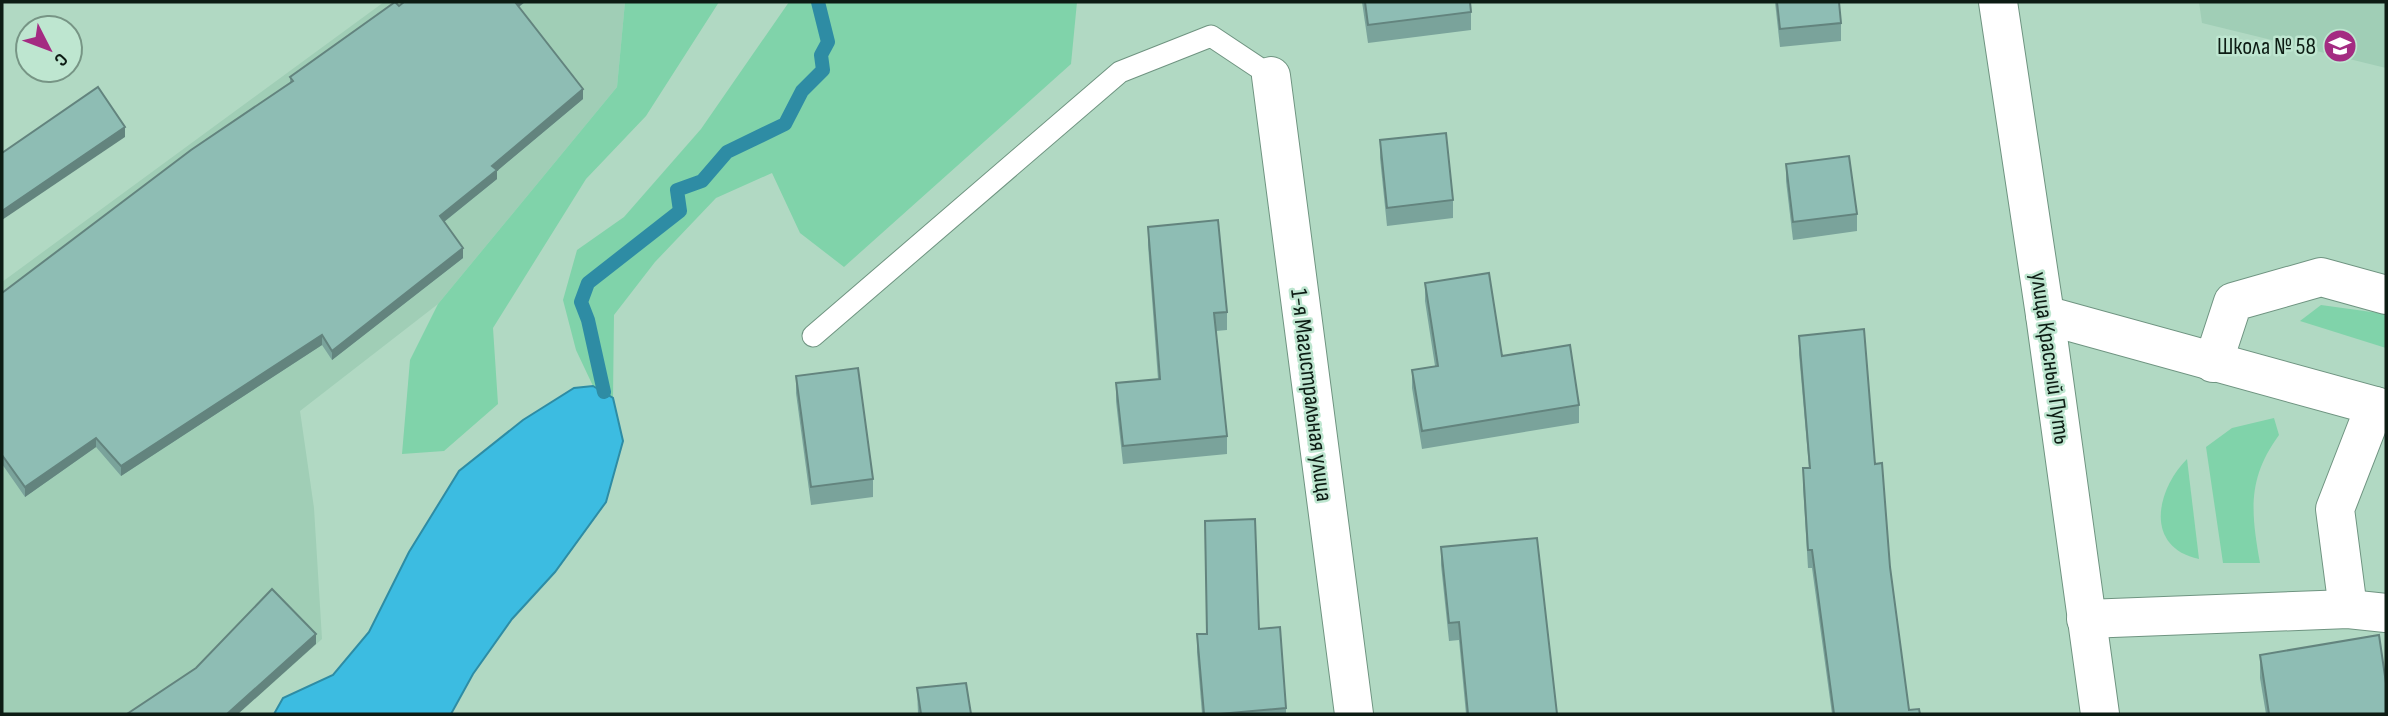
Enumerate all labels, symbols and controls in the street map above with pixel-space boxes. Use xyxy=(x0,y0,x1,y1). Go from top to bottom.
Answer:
north arrow xyxy=(14,14,84,84)
school or university icon: Школа № 58 xyxy=(2321,27,2359,65)
place label: Школа № 58 xyxy=(2217,32,2316,61)
text: С xyxy=(49,48,72,71)
street label: улица Красный Путь xyxy=(2024,270,2077,446)
street label: 1-я Магистральная улица xyxy=(1284,287,1339,503)

